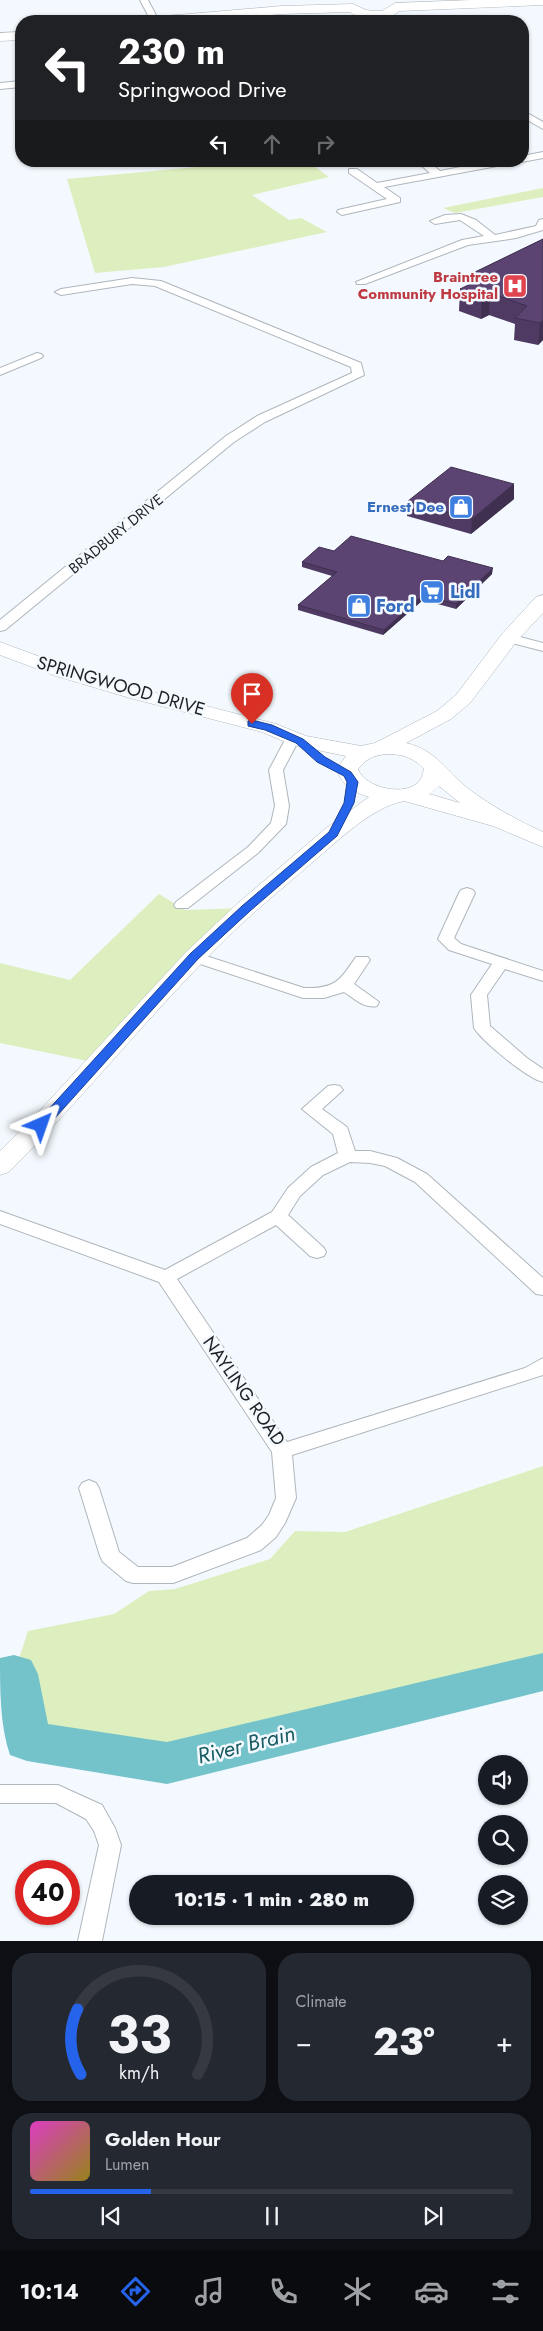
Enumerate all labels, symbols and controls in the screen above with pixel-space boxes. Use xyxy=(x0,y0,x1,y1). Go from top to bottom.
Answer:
text: 230 m xyxy=(118,27,225,77)
icon: left xyxy=(35,35,100,100)
text: Springwood Drive xyxy=(118,73,287,105)
icon: left xyxy=(205,130,233,158)
icon: ahead xyxy=(258,130,286,158)
icon: right xyxy=(311,130,339,158)
place label: Braintree Community Hospital xyxy=(358,266,498,305)
hospital icon: Braintree Community Hospital xyxy=(502,273,528,299)
street label: BRADBURY DRIVE xyxy=(64,489,168,579)
shop icon: Ernest Doe xyxy=(448,494,474,520)
place label: Ernest Doe xyxy=(367,496,444,518)
supermarket icon: Lidl xyxy=(419,579,445,605)
place label: Lidl xyxy=(450,579,480,605)
shop icon: Ford xyxy=(346,593,372,619)
place label: Ford xyxy=(376,593,415,619)
street label: SPRINGWOOD DRIVE xyxy=(34,650,208,722)
pin xyxy=(231,673,273,724)
icon: arrive xyxy=(238,680,266,708)
position arrow xyxy=(14,1098,66,1150)
street label: NAYLING ROAD xyxy=(197,1331,291,1451)
water label: River Brain xyxy=(194,1716,298,1772)
map controls xyxy=(478,1755,528,1925)
button: sound xyxy=(478,1755,528,1805)
button: search xyxy=(478,1815,528,1865)
speed limit sign: 40 xyxy=(15,1860,80,1925)
button: layers xyxy=(478,1875,528,1925)
text: 10:15 · 1 min · 280 m xyxy=(174,1886,369,1913)
text: Climate xyxy=(296,1990,347,2013)
text: 33 xyxy=(106,1997,171,2073)
text: 23° xyxy=(373,2014,435,2069)
text: − xyxy=(296,2022,312,2063)
text: + xyxy=(496,2022,513,2063)
text: km/h xyxy=(119,2060,159,2086)
text: Golden Hour xyxy=(105,2126,221,2153)
text: Lumen xyxy=(105,2153,149,2176)
icon: previous xyxy=(97,2202,125,2230)
icon: pause xyxy=(258,2202,286,2230)
icon: next xyxy=(419,2202,447,2230)
icon: directions xyxy=(118,2274,153,2309)
icon: music xyxy=(192,2274,227,2309)
icon: phone xyxy=(266,2274,301,2309)
icon: climate xyxy=(340,2274,375,2309)
icon: car xyxy=(414,2274,449,2309)
icon: filters xyxy=(488,2274,523,2309)
text: 10:14 xyxy=(20,2275,79,2307)

